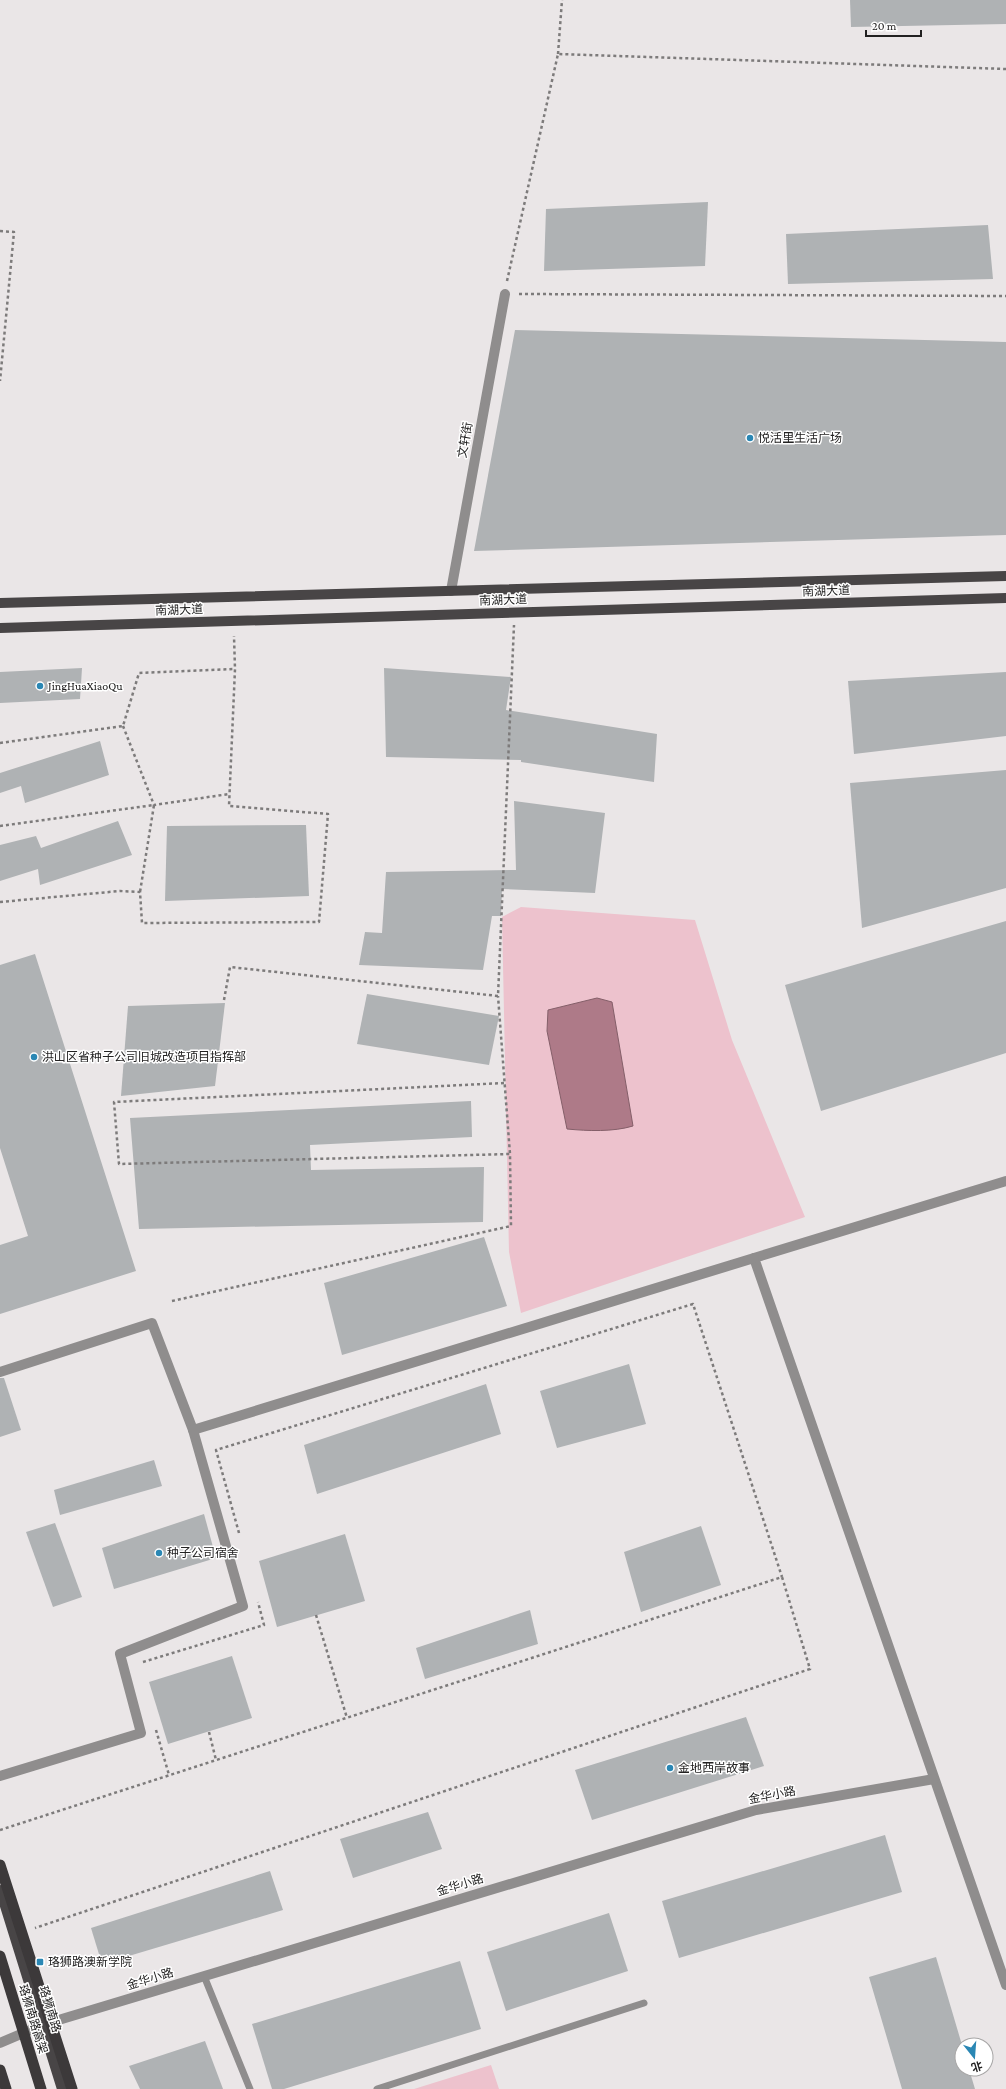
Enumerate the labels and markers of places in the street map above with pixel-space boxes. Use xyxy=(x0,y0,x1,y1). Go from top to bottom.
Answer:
place label: 悦活里生活广场 xyxy=(758,431,842,445)
marker: 悦活里生活广场 xyxy=(745,433,755,443)
place label: JingHuaXiaoQu xyxy=(47,679,123,693)
marker: JingHuaXiaoQu xyxy=(35,681,45,691)
place label: 洪山区省种子公司旧城改造项目指挥部 xyxy=(42,1050,246,1064)
marker: 洪山区省种子公司旧城改造项目指挥部 xyxy=(29,1052,39,1062)
place label: 种子公司宿舍 xyxy=(167,1546,239,1560)
marker: 种子公司宿舍 xyxy=(154,1548,164,1558)
place label: 金地西岸故事 xyxy=(678,1761,750,1775)
marker: 金地西岸故事 xyxy=(665,1763,675,1773)
place label: 珞狮路澳新学院 xyxy=(48,1955,132,1969)
marker: 珞狮路澳新学院 xyxy=(35,1957,45,1967)

